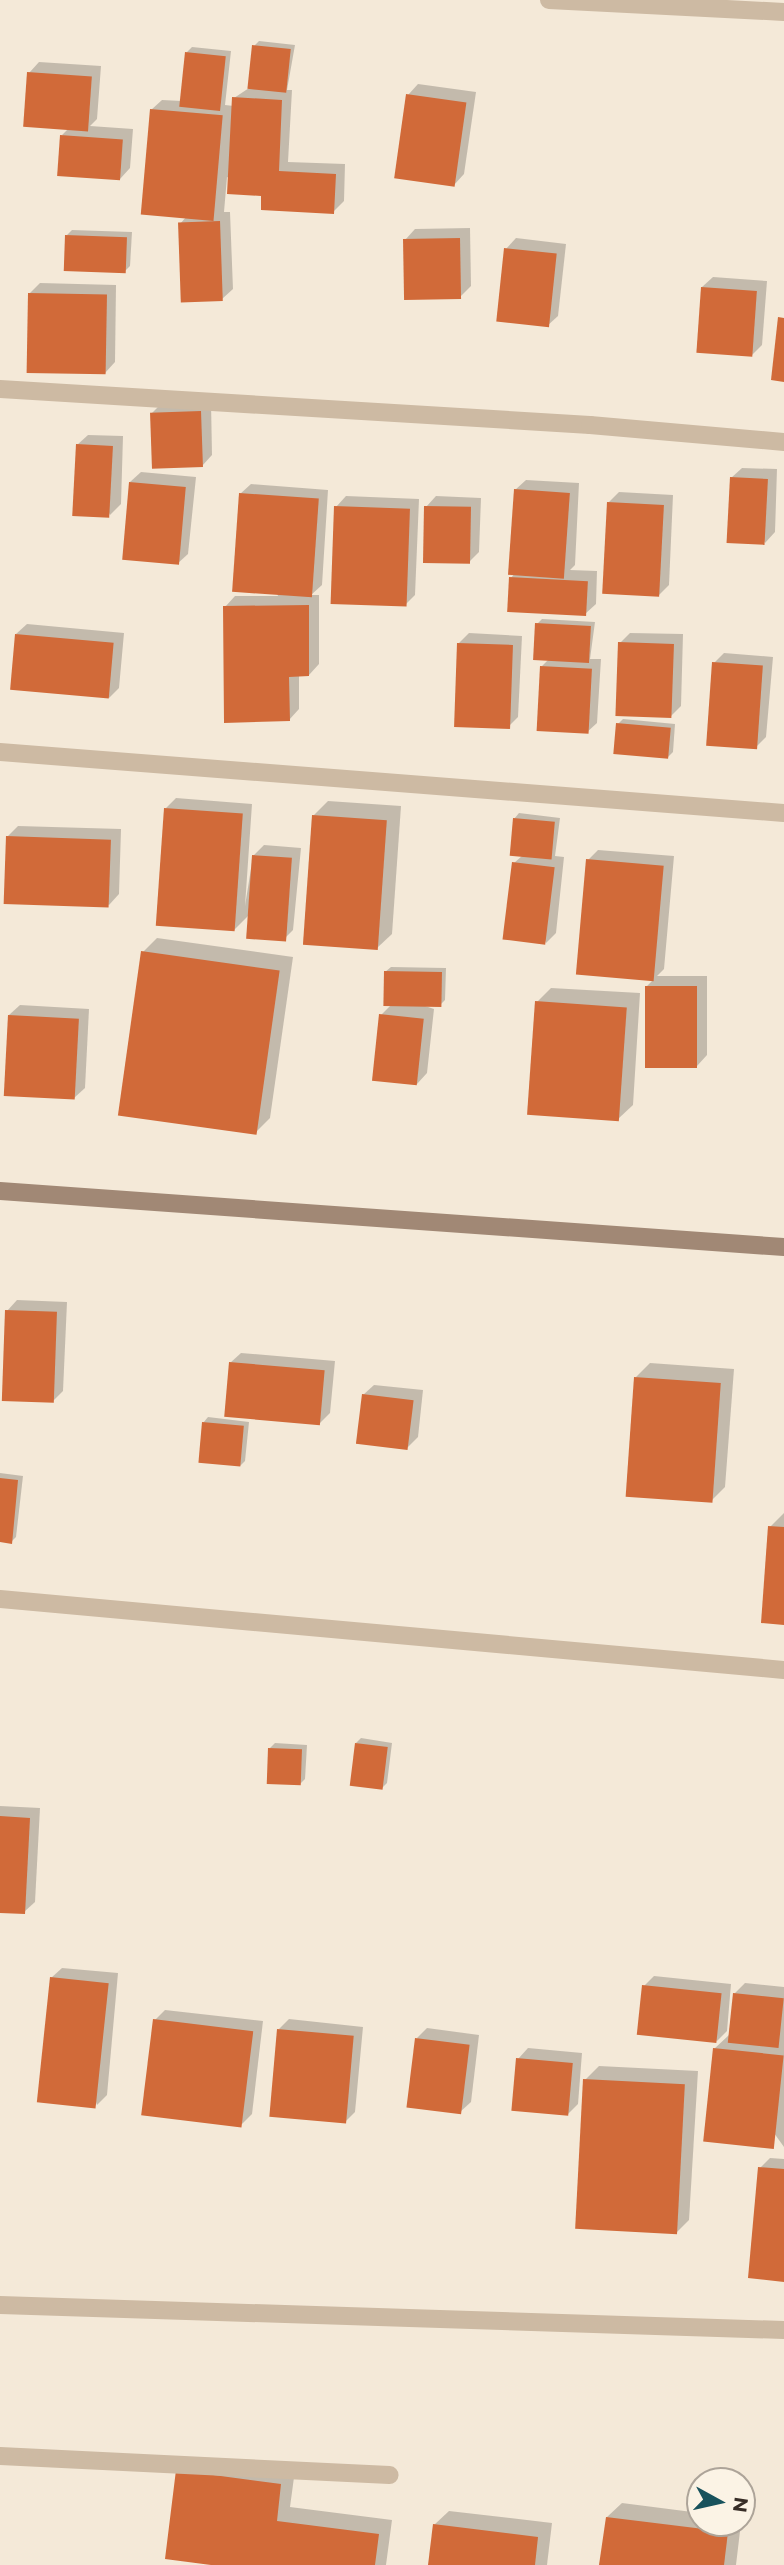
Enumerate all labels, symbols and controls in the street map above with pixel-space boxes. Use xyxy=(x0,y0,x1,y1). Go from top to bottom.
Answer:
north arrow xyxy=(686,2467,756,2537)
text: N xyxy=(728,2496,753,2514)

